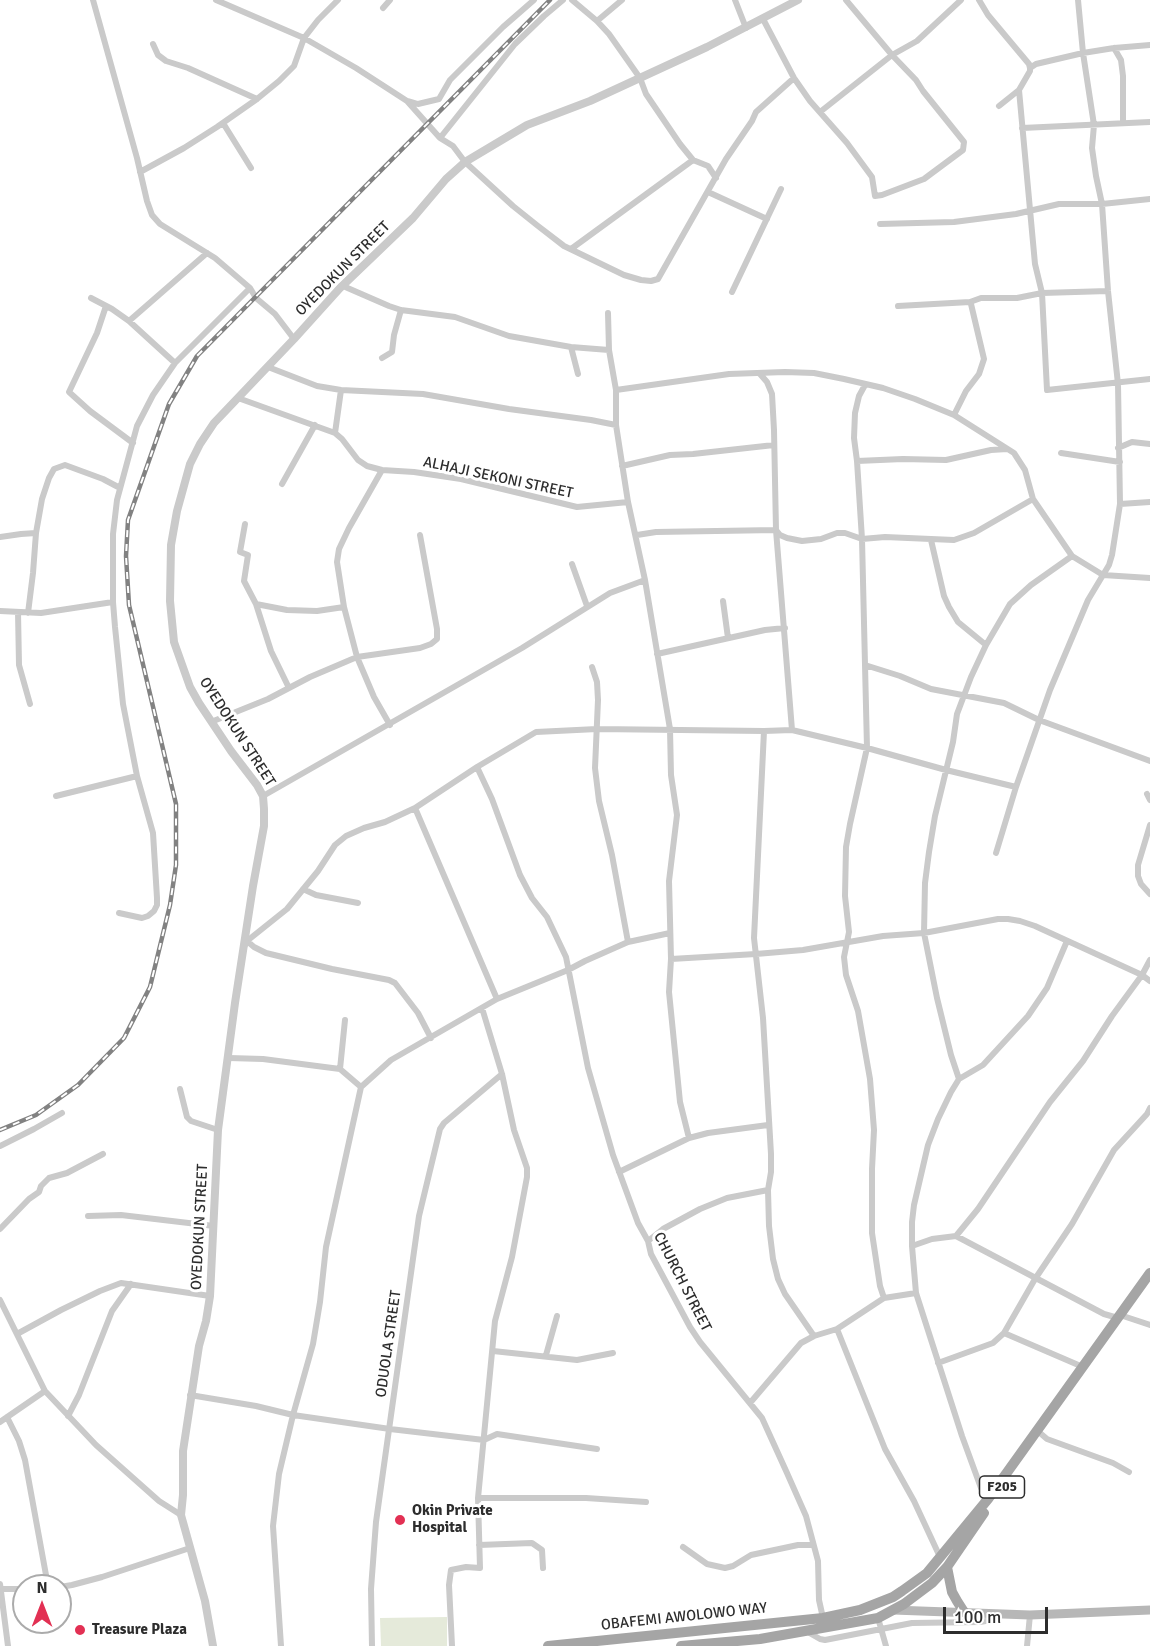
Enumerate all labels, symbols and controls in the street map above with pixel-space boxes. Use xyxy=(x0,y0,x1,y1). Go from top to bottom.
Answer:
street label: OYEDOKUN STREET xyxy=(292,218,394,320)
street label: ALHAJI SEKONI STREET xyxy=(421,453,575,503)
street label: OYEDOKUN STREET xyxy=(195,674,279,790)
street label: OYEDOKUN STREET xyxy=(188,1163,212,1291)
street label: CHURCH STREET xyxy=(649,1229,715,1335)
street label: ODUOLA STREET xyxy=(373,1289,405,1399)
road number: F205 xyxy=(980,1476,1024,1498)
place label: Okin Private Hospital xyxy=(412,1502,493,1537)
marker: Okin Private Hospital xyxy=(393,1513,407,1527)
north arrow xyxy=(12,1574,72,1634)
text: N xyxy=(36,1578,48,1598)
scale bar xyxy=(946,1595,1051,1633)
street label: OBAFEMI AWOLOWO WAY xyxy=(600,1599,768,1635)
text: 100 m xyxy=(954,1606,1001,1628)
place label: Treasure Plaza xyxy=(92,1621,187,1639)
marker: Treasure Plaza xyxy=(73,1623,87,1637)

